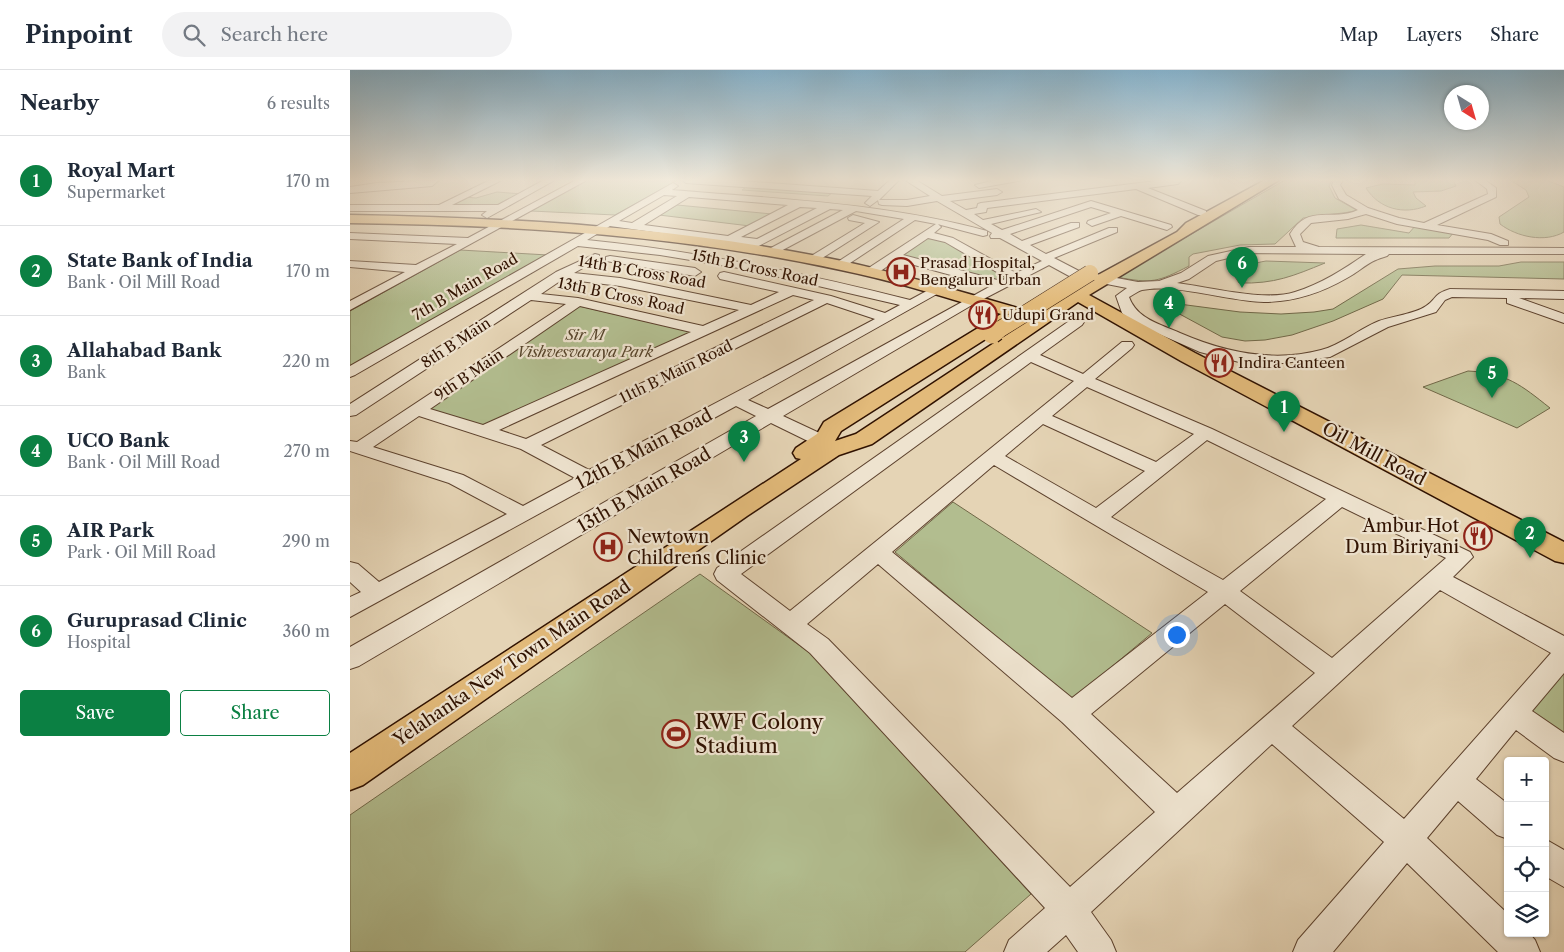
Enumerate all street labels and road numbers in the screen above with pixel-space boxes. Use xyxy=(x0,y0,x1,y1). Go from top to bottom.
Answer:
street label: 15th B Cross Road xyxy=(690,245,820,290)
street label: 7th B Main Road xyxy=(409,249,521,324)
street label: 14th B Cross Road xyxy=(577,251,707,292)
street label: 13th B Cross Road xyxy=(556,273,686,318)
street label: 8th B Main xyxy=(417,313,495,372)
street label: 11th B Main Road xyxy=(616,336,736,407)
street label: 9th B Main xyxy=(431,344,507,405)
street label: 12th B Main Road xyxy=(572,404,716,494)
street label: Oil Mill Road xyxy=(1318,417,1430,491)
street label: 13th B Main Road xyxy=(573,443,715,537)
street label: Yelahanka New Town Main Road xyxy=(388,575,635,751)

